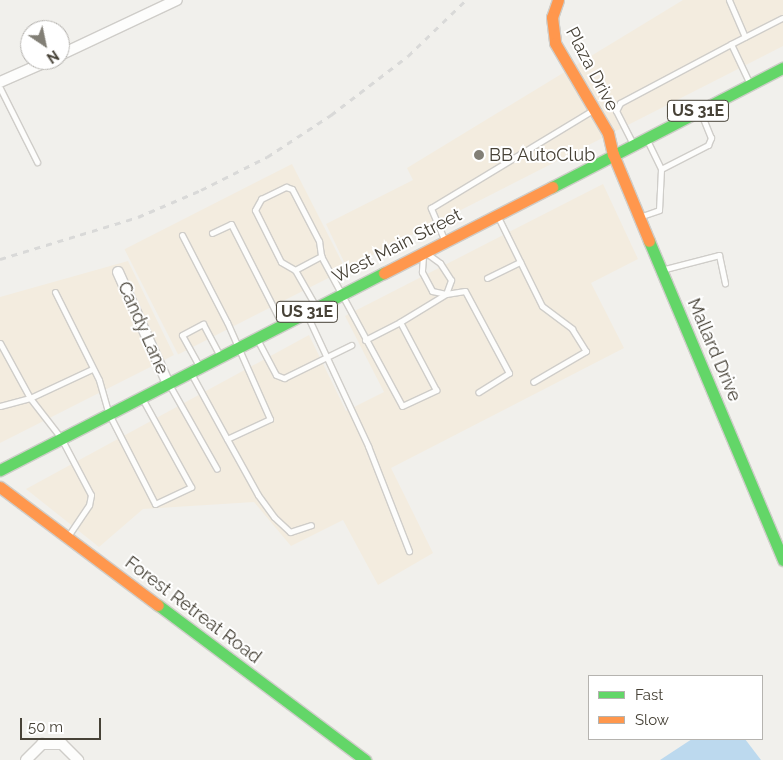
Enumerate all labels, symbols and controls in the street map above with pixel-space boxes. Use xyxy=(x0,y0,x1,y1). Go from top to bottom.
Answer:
north arrow xyxy=(20,20,70,70)
street label: Plaza Drive xyxy=(561,23,623,115)
text: N xyxy=(44,47,62,66)
road number: US 31E xyxy=(667,98,729,124)
place label: BB AutoClub xyxy=(489,144,596,166)
marker: BB AutoClub xyxy=(473,149,485,161)
street label: West Main Street xyxy=(329,204,465,288)
street label: Candy Lane xyxy=(113,278,173,378)
street label: Mallard Drive xyxy=(683,295,745,405)
road number: US 31E xyxy=(276,298,338,326)
street label: Forest Retreat Road xyxy=(121,552,265,668)
legend xyxy=(588,675,763,740)
text: Fast xyxy=(635,686,663,704)
scale bar xyxy=(22,708,104,740)
text: Slow xyxy=(635,711,669,729)
text: 50 m xyxy=(28,718,63,736)

